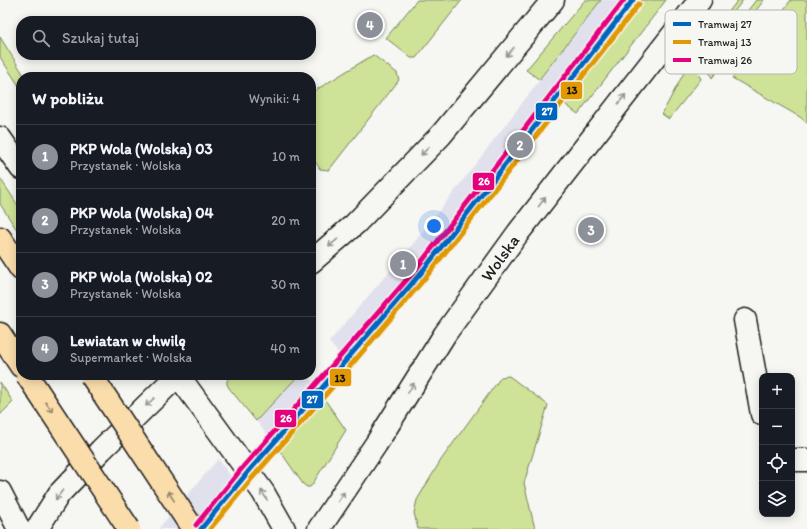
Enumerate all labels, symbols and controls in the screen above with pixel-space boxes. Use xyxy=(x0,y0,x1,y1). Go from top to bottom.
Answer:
pin: 4 xyxy=(357,10,383,40)
legend xyxy=(665,10,797,74)
search box xyxy=(16,16,316,60)
text: Tramwaj 27 xyxy=(698,18,752,31)
icon: search xyxy=(30,27,52,49)
text: Szukaj tutaj xyxy=(62,29,139,47)
text: Tramwaj 13 xyxy=(698,36,752,49)
one-way arrow xyxy=(505,47,514,58)
text: Tramwaj 26 xyxy=(698,54,752,67)
line badge: 13 xyxy=(560,81,583,100)
text: 13 xyxy=(566,84,578,97)
text: W pobliżu xyxy=(32,88,103,108)
text: Wyniki: 4 xyxy=(249,91,300,106)
one-way arrow xyxy=(618,94,626,105)
line badge: 27 xyxy=(535,102,558,121)
text: 27 xyxy=(541,105,553,118)
pin: 2 xyxy=(507,130,533,160)
text: PKP Wola (Wolska) 03 xyxy=(70,140,213,158)
one-way arrow xyxy=(421,146,430,156)
text: 1 xyxy=(42,149,48,164)
text: 10 m xyxy=(272,149,300,164)
text: Przystanek · Wolska xyxy=(70,158,181,173)
line badge: 26 xyxy=(472,172,495,191)
text: 26 xyxy=(478,175,490,188)
one-way arrow xyxy=(538,197,547,208)
text: PKP Wola (Wolska) 04 xyxy=(70,204,214,222)
text: 2 xyxy=(42,213,48,228)
text: 20 m xyxy=(271,213,300,228)
pin: 3 xyxy=(578,215,604,245)
your location xyxy=(424,216,444,236)
text: Przystanek · Wolska xyxy=(70,222,181,237)
street label: Wolska xyxy=(477,231,523,285)
one-way arrow xyxy=(328,238,338,247)
pin: 1 xyxy=(390,249,416,279)
text: PKP Wola (Wolska) 02 xyxy=(70,268,212,286)
text: 3 xyxy=(41,277,49,292)
text: 30 m xyxy=(271,277,300,292)
text: Przystanek · Wolska xyxy=(70,286,181,301)
text: Lewiatan w chwilę xyxy=(70,332,186,350)
text: 4 xyxy=(41,341,49,356)
text: 40 m xyxy=(270,341,300,356)
text: Supermarket · Wolska xyxy=(70,350,192,365)
line badge: 13 xyxy=(329,368,352,387)
text: 13 xyxy=(334,372,346,385)
map controls xyxy=(759,373,795,517)
button: + xyxy=(759,373,795,409)
one-way arrow xyxy=(407,382,416,393)
line badge: 27 xyxy=(301,390,324,409)
text: 27 xyxy=(306,393,318,406)
one-way arrow xyxy=(145,397,155,407)
one-way arrow xyxy=(45,402,53,413)
line badge: 26 xyxy=(274,409,297,428)
button: − xyxy=(759,409,795,445)
text: 26 xyxy=(280,412,292,425)
button: locate xyxy=(759,445,795,481)
button: layers xyxy=(759,481,795,517)
one-way arrow xyxy=(260,489,268,501)
one-way arrow xyxy=(55,490,63,501)
one-way arrow xyxy=(167,491,176,502)
one-way arrow xyxy=(337,491,345,502)

